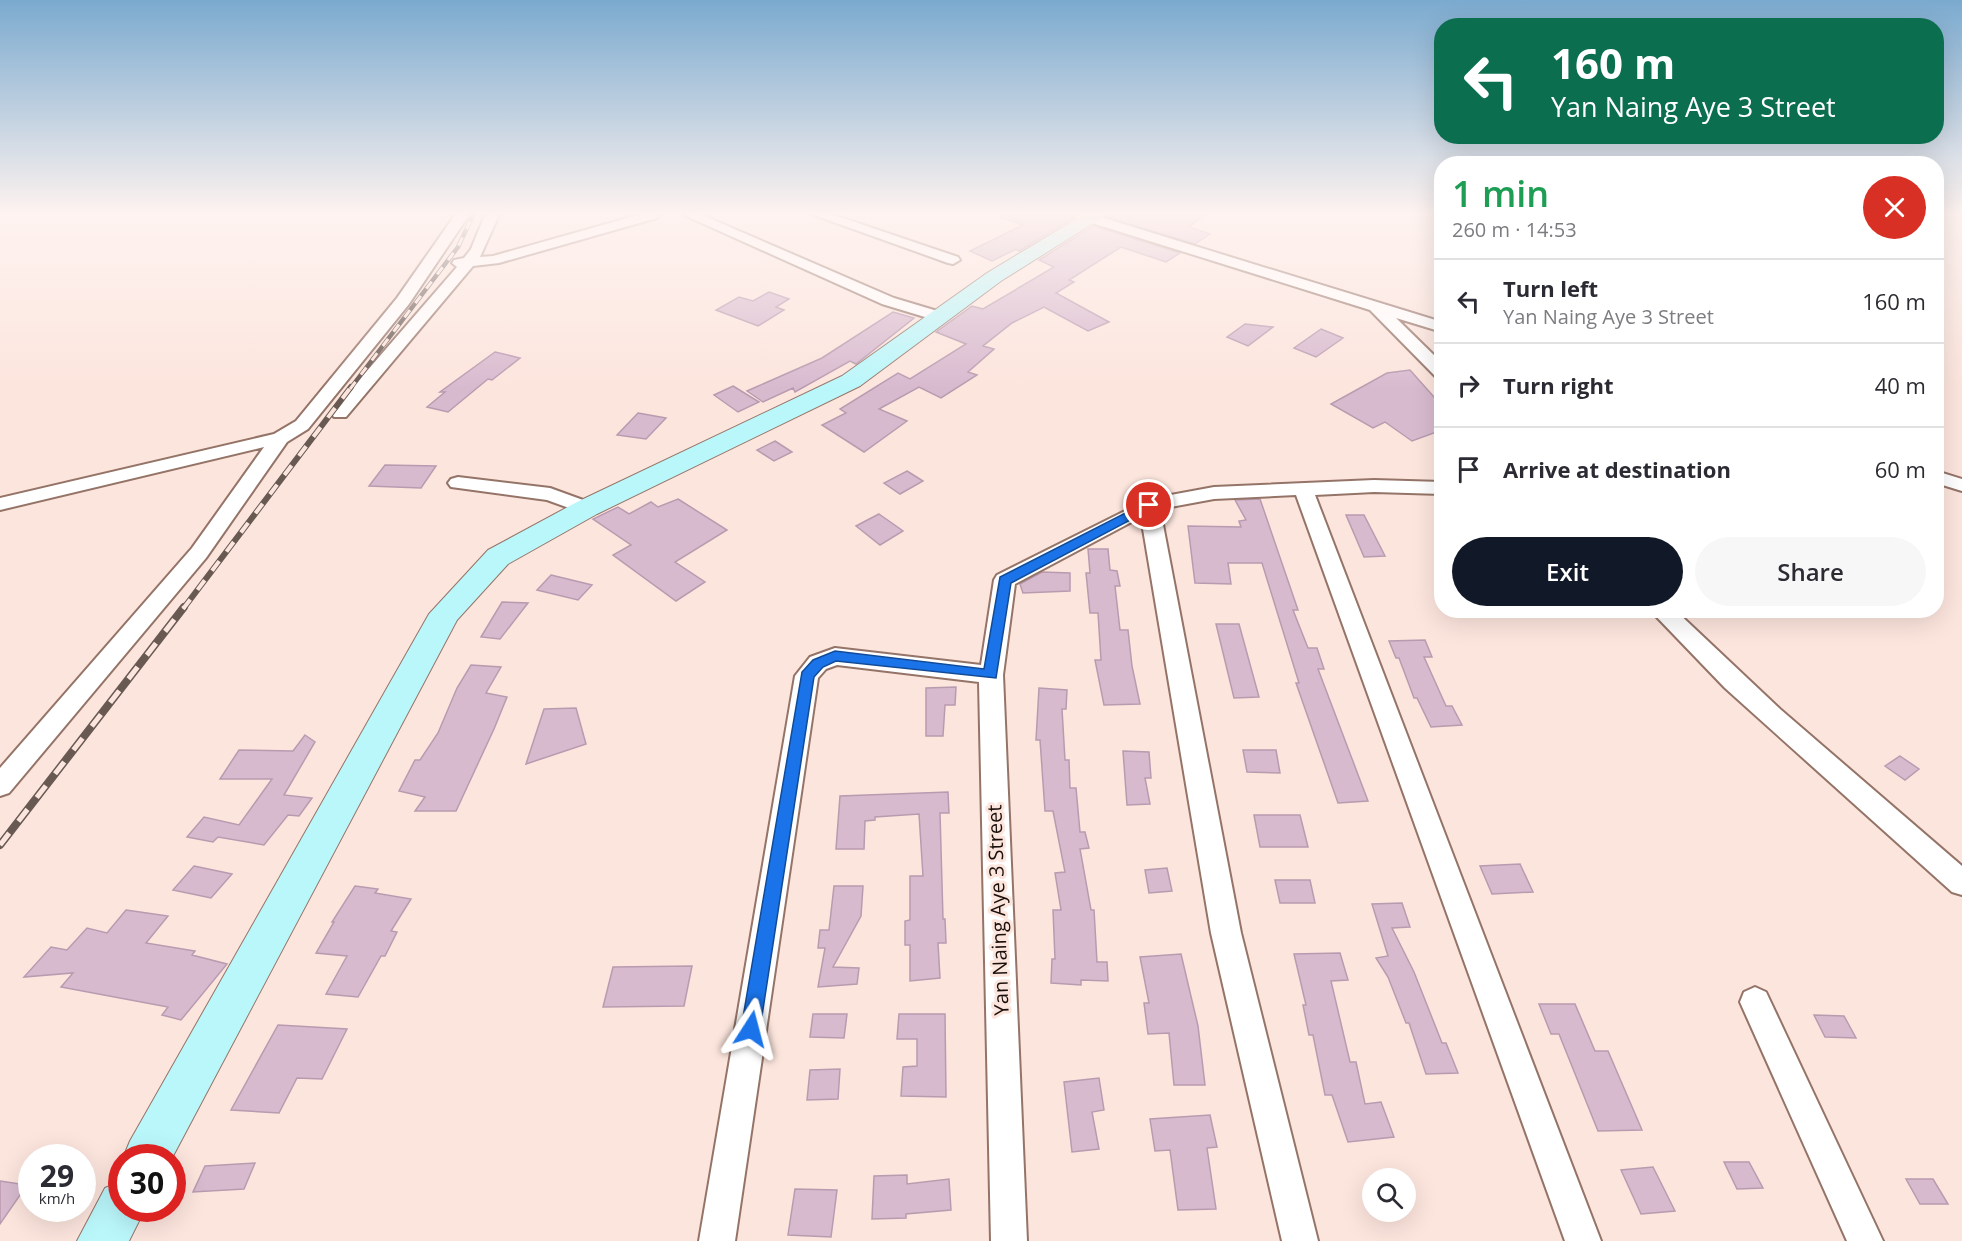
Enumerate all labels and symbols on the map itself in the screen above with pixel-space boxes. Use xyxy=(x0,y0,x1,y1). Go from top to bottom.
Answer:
pin xyxy=(1123,479,1174,530)
street label: Yan Naing Aye 3 Street xyxy=(980,804,1015,1016)
position arrow xyxy=(719,997,783,1061)
speed limit sign: 30 xyxy=(108,1144,186,1222)

